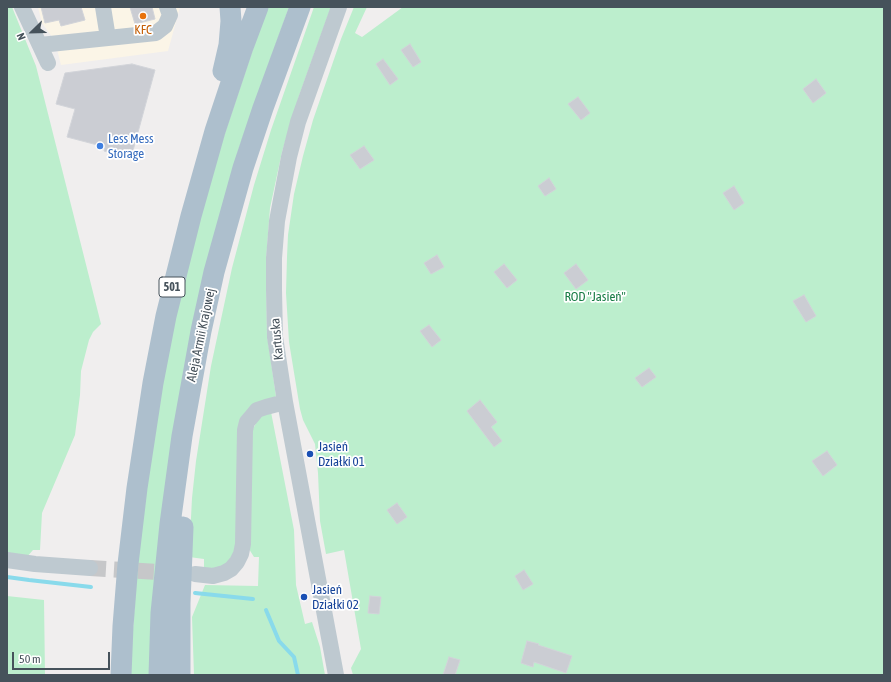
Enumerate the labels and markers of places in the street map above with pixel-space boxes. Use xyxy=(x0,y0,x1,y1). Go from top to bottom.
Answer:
marker: KFC xyxy=(138,11,148,21)
place label: KFC xyxy=(134,22,152,38)
place label: Less Mess Storage xyxy=(108,131,154,162)
marker: Less Mess Storage xyxy=(95,141,105,151)
place label: Jasień Działki 01 xyxy=(318,439,365,470)
marker: Jasień Działki 01 xyxy=(305,449,315,459)
place label: Jasień Działki 02 xyxy=(312,582,359,613)
marker: Jasień Działki 02 xyxy=(299,592,309,602)

